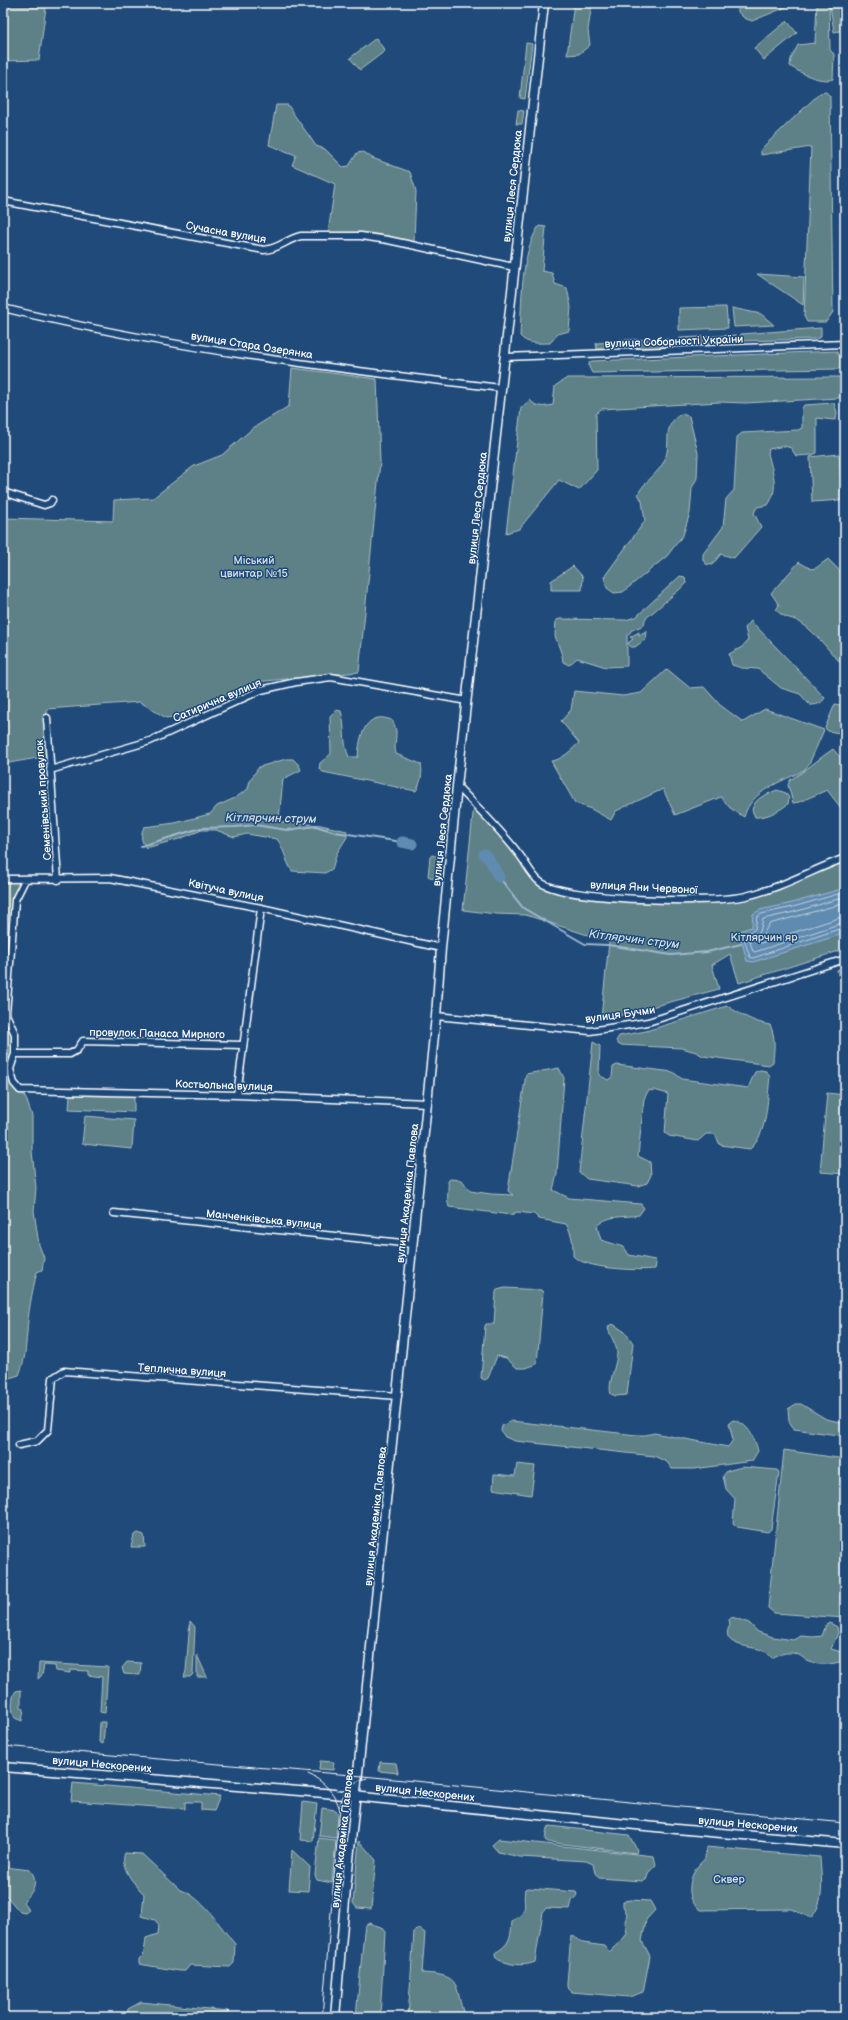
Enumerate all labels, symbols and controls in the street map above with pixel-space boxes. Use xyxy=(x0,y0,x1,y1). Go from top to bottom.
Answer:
street label: вулиця Леся Сердюка xyxy=(500,129,525,243)
street label: Сучасна вулиця xyxy=(185,219,267,246)
street label: вулиця Стара Озерянка xyxy=(190,329,314,362)
street label: вулиця Соборності України xyxy=(604,333,744,350)
street label: вулиця Леся Сердюка xyxy=(465,451,490,565)
park label: Міський цвинтар №15 xyxy=(220,554,288,580)
street label: Сатирична вулиця xyxy=(171,676,263,725)
street label: Семенівський провулок xyxy=(33,739,54,861)
street label: вулиця Леся Сердюка xyxy=(430,773,455,887)
water label: Кітлярчин струм xyxy=(225,810,317,827)
street label: Квітуча вулиця xyxy=(187,876,265,905)
street label: вулиця Яни Червоної xyxy=(590,878,698,897)
water label: Кітлярчин струм xyxy=(588,926,680,953)
park label: Кітлярчин яр xyxy=(731,931,798,944)
street label: вулиця Бучми xyxy=(584,1003,656,1026)
street label: провулок Панаса Мирного xyxy=(89,1026,225,1041)
street label: Костьольна вулиця xyxy=(175,1077,273,1094)
street label: вулиця Академіка Павлова xyxy=(394,1122,421,1263)
street label: Манченківська вулиця xyxy=(206,1207,322,1232)
street label: Теплична вулиця xyxy=(137,1361,227,1380)
street label: вулиця Академіка Павлова xyxy=(362,1445,389,1586)
street label: вулиця Нескорених xyxy=(52,1754,152,1775)
street label: вулиця Академіка Павлова xyxy=(329,1767,356,1908)
street label: вулиця Нескорених xyxy=(375,1781,475,1804)
street label: вулиця Нескорених xyxy=(698,1814,798,1835)
park label: Сквер xyxy=(713,1873,745,1886)

